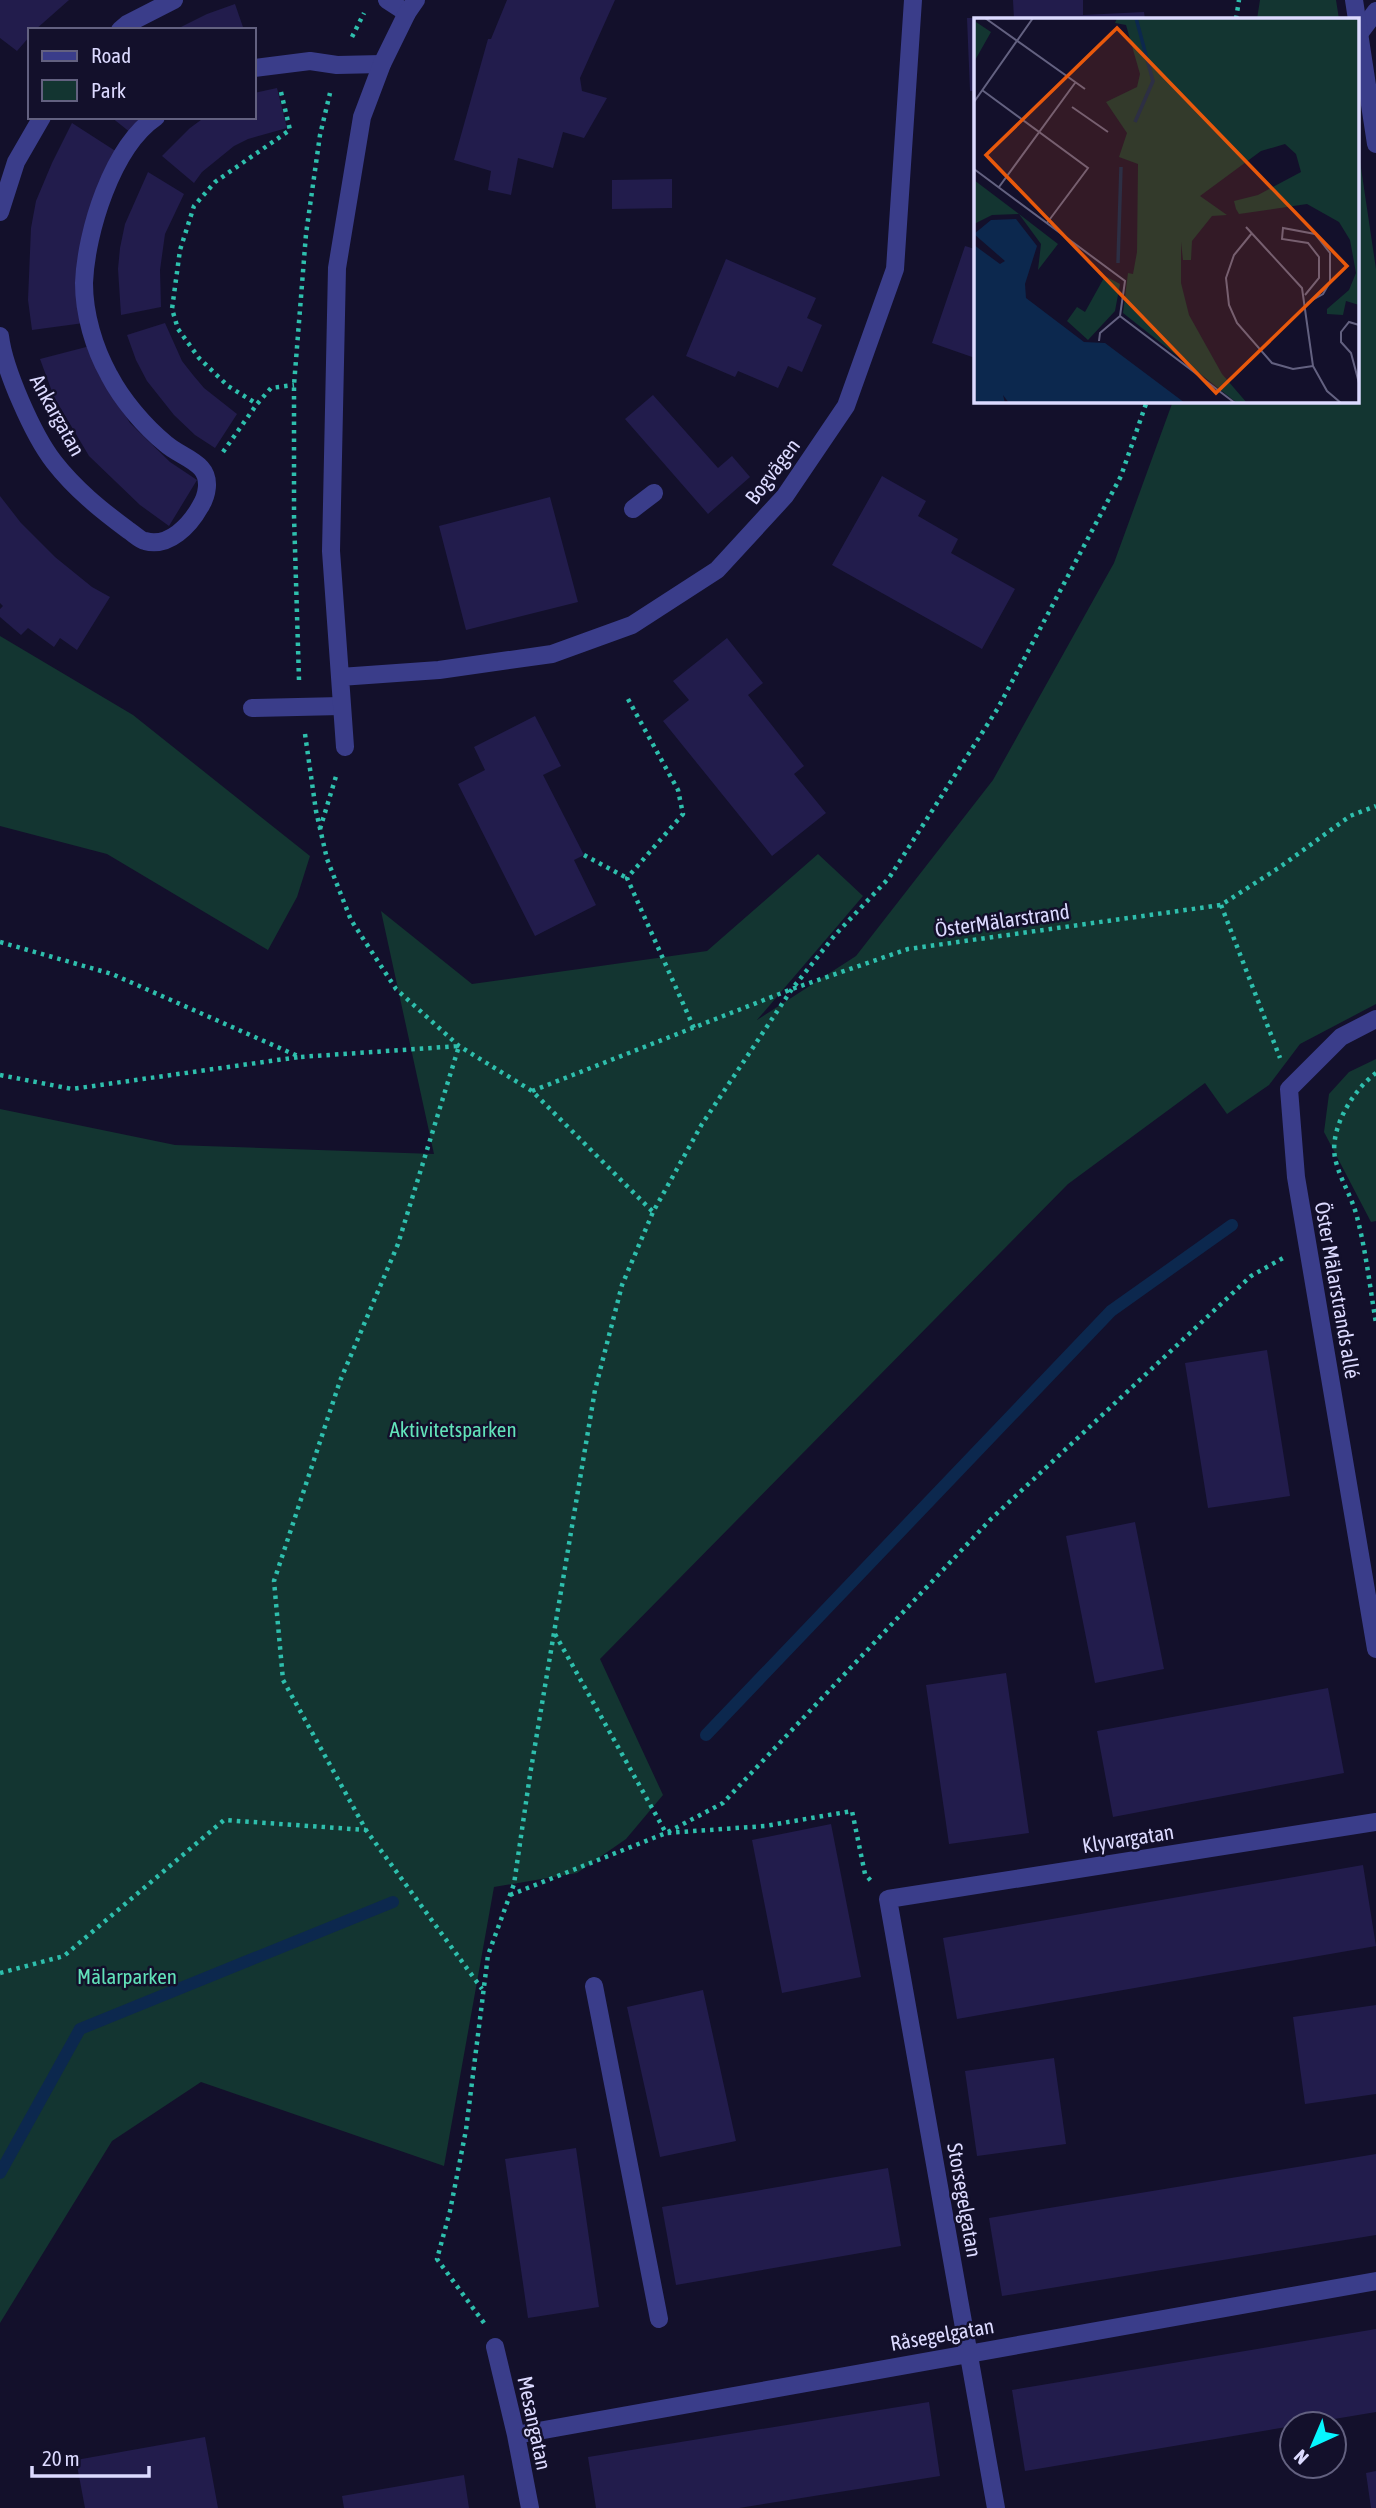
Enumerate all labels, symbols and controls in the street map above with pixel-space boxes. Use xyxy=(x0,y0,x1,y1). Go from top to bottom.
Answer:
inset map xyxy=(974,18,1358,402)
legend xyxy=(28,28,256,119)
text: Road xyxy=(91,43,131,67)
text: Park xyxy=(91,78,126,102)
street label: Ankargatan xyxy=(26,370,90,460)
street label: Bogvägen xyxy=(740,434,804,508)
street label: ÖsterMälarstrand xyxy=(933,899,1071,941)
street label: Öster Mälarstrands allé xyxy=(1311,1200,1365,1380)
park label: Aktivitetsparken xyxy=(389,1417,517,1441)
street label: Klyvargatan xyxy=(1080,1819,1176,1857)
park label: Mälarparken xyxy=(77,1964,177,1988)
street label: Storsegelgatan xyxy=(943,2141,987,2259)
street label: Råsegelgatan xyxy=(888,2313,996,2355)
street label: Mesangatan xyxy=(513,2374,557,2472)
north arrow xyxy=(1278,2410,1348,2480)
scale bar xyxy=(32,2434,149,2478)
text: N xyxy=(1290,2445,1313,2469)
text: 20 m xyxy=(42,2446,80,2470)

